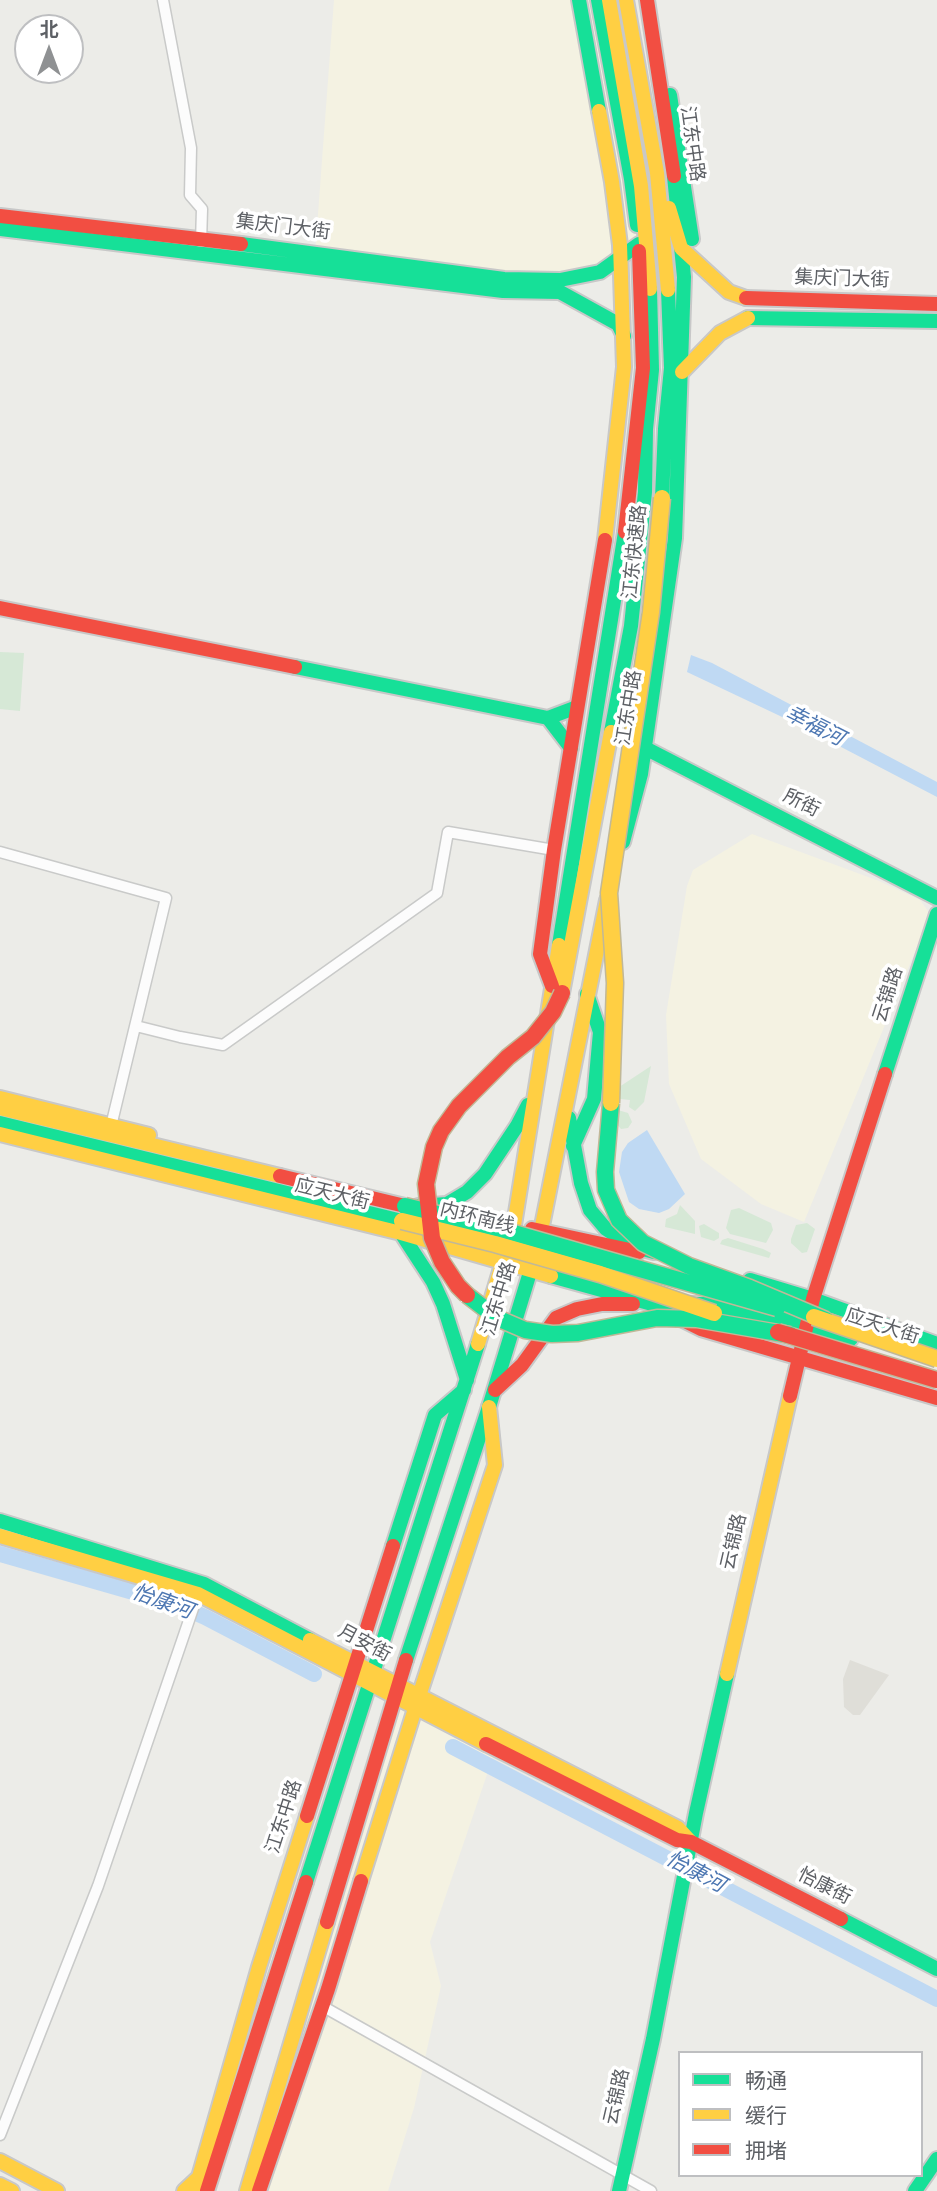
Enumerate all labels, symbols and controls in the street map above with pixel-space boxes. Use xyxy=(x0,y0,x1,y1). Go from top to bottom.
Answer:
north arrow xyxy=(14,14,84,84)
text: 北 xyxy=(39,16,59,43)
street label: 江东中路 xyxy=(674,105,708,183)
street label: 集庆门大街 xyxy=(234,211,332,245)
street label: 集庆门大街 xyxy=(794,267,890,293)
street label: 江东快速路 xyxy=(620,504,652,600)
street label: 江东中路 xyxy=(613,669,647,747)
water label: 幸福河 xyxy=(780,701,848,753)
street label: 所街 xyxy=(779,785,823,823)
street label: 云锦路 xyxy=(869,964,909,1026)
street label: 应天大街 xyxy=(292,1175,372,1215)
street label: 内环南线 xyxy=(437,1199,517,1239)
street label: 江东中路 xyxy=(478,1259,522,1339)
street label: 应天大街 xyxy=(842,1304,922,1350)
street label: 云锦路 xyxy=(717,1512,753,1572)
water label: 怡康河 xyxy=(128,1580,196,1626)
street label: 月安街 xyxy=(333,1621,395,1667)
street label: 江东中路 xyxy=(262,1777,308,1857)
water label: 怡康河 xyxy=(661,1847,729,1899)
street label: 怡康街 xyxy=(793,1864,855,1910)
legend xyxy=(678,2051,923,2177)
text: 畅通 xyxy=(745,2066,787,2096)
street label: 云锦路 xyxy=(600,2067,636,2127)
text: 缓行 xyxy=(745,2101,787,2131)
text: 拥堵 xyxy=(745,2136,787,2166)

